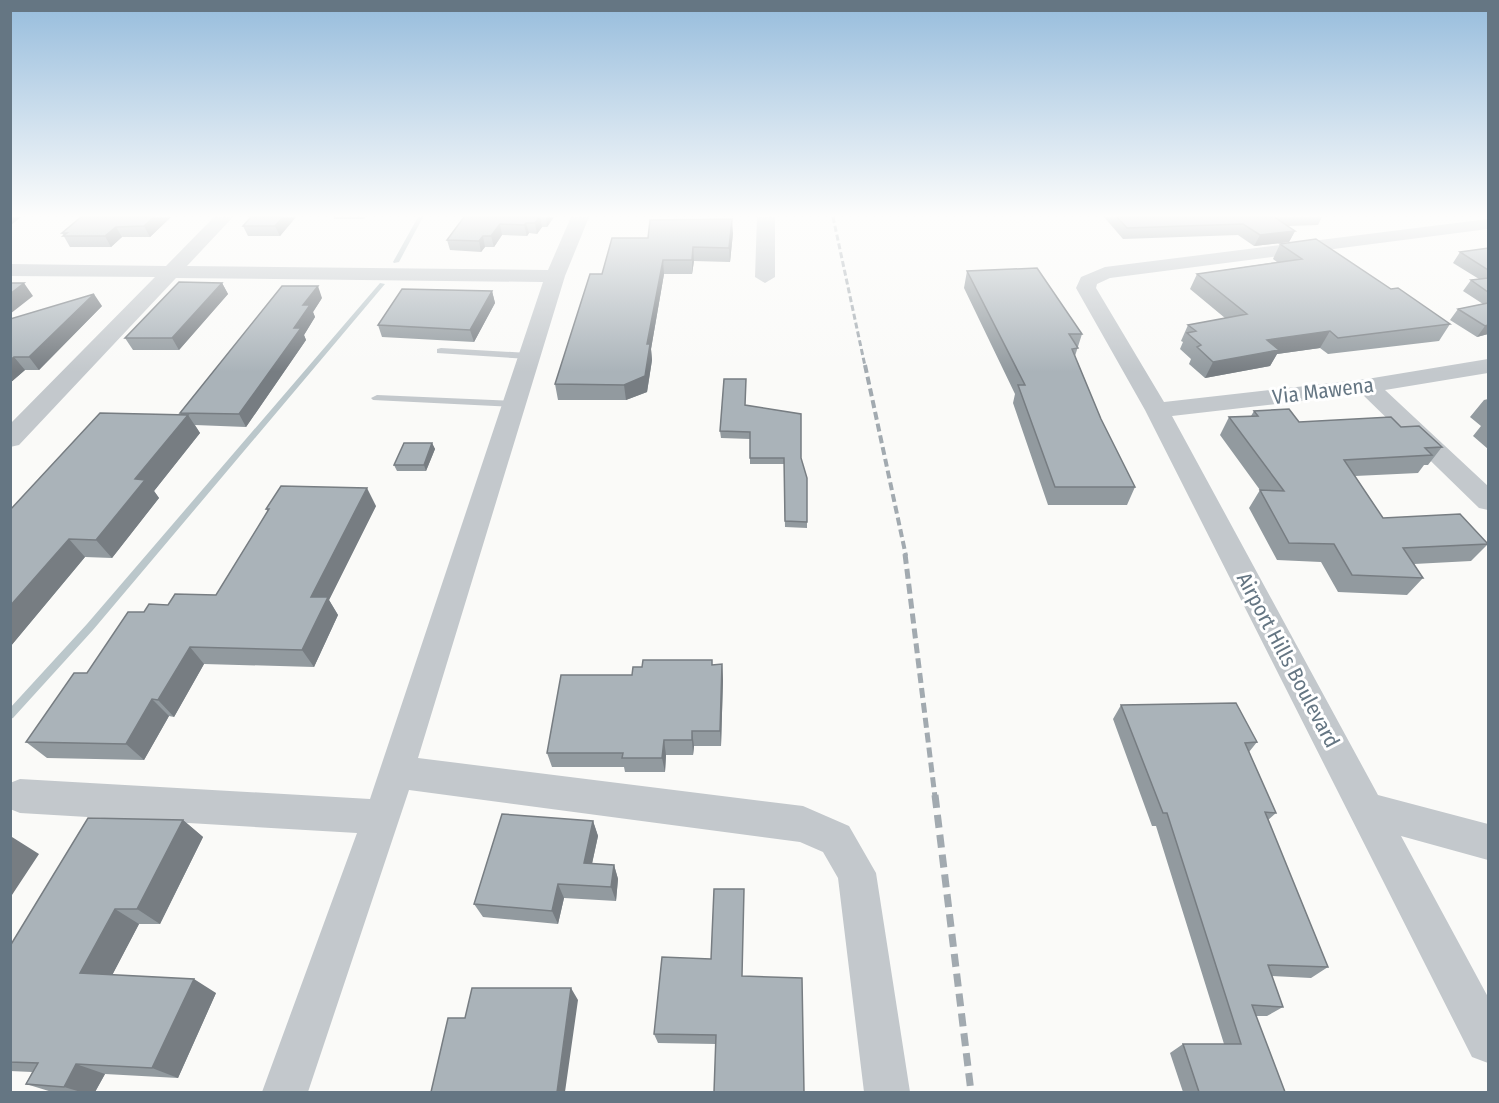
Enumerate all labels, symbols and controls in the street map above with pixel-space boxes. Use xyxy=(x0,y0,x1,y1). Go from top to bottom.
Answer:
street label: Via Mawena xyxy=(1271,372,1375,410)
street label: Airport Hills Boulevard xyxy=(1231,568,1345,752)

